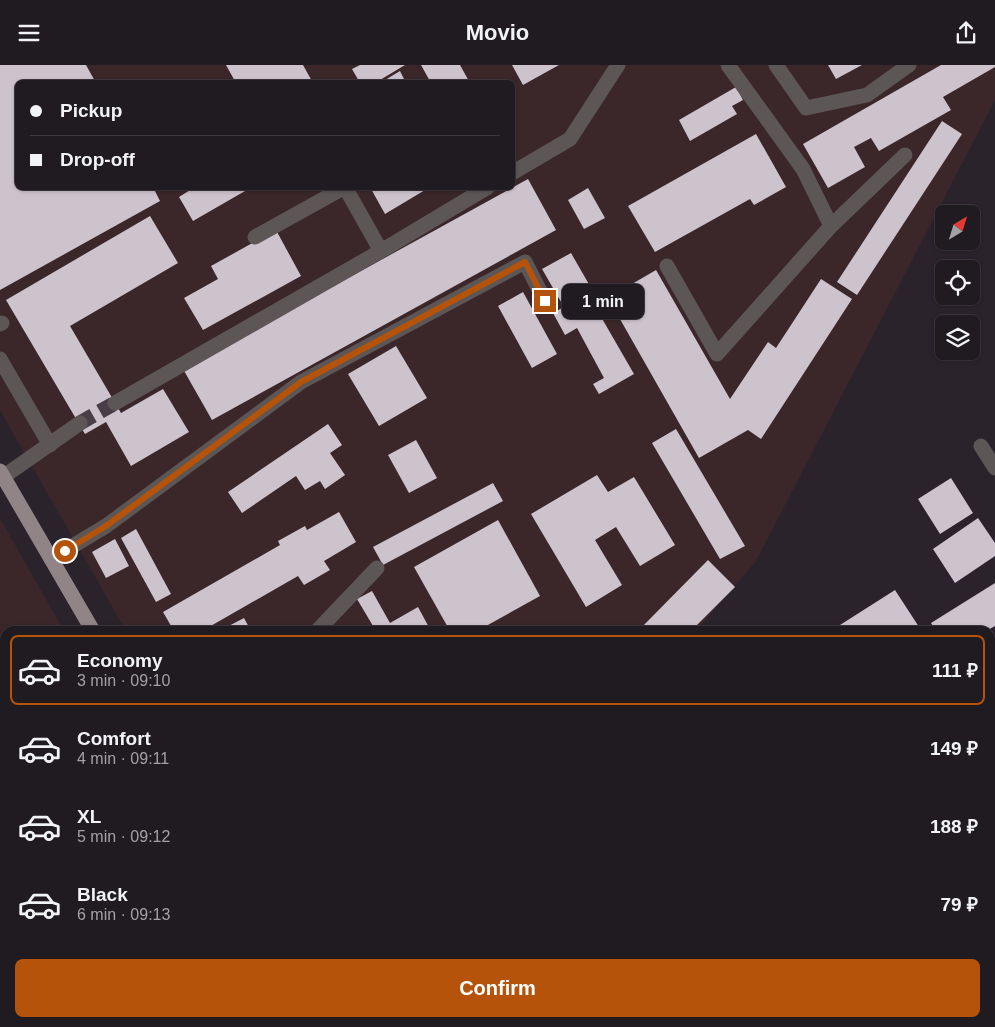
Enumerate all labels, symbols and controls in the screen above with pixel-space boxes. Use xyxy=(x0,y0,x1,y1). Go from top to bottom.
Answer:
icon: menu xyxy=(15,19,43,47)
icon: share xyxy=(952,19,980,47)
text: Movio xyxy=(466,20,529,45)
text: Pickup xyxy=(60,100,122,121)
text: Drop-off xyxy=(60,149,135,170)
north arrow xyxy=(935,205,980,250)
map controls xyxy=(935,205,980,360)
button: locate xyxy=(935,260,980,305)
callout: 1 min xyxy=(562,283,645,319)
route end xyxy=(534,290,556,312)
text: 1 min xyxy=(582,293,624,310)
button: layers xyxy=(935,315,980,360)
route start xyxy=(54,540,76,562)
icon: car xyxy=(17,648,62,693)
text: Economy xyxy=(77,650,163,671)
text: 111 ₽ xyxy=(932,660,978,681)
text: 3 min · 09:10 xyxy=(77,672,170,689)
icon: car xyxy=(17,726,62,771)
text: Comfort xyxy=(77,728,151,749)
text: 149 ₽ xyxy=(930,738,978,759)
text: 4 min · 09:11 xyxy=(77,750,169,767)
icon: car xyxy=(17,804,62,849)
text: XL xyxy=(77,806,101,827)
text: 188 ₽ xyxy=(930,816,978,837)
text: 5 min · 09:12 xyxy=(77,828,170,845)
icon: car xyxy=(17,882,62,927)
text: Black xyxy=(77,884,128,905)
text: 79 ₽ xyxy=(941,894,978,915)
text: 6 min · 09:13 xyxy=(77,906,170,923)
button: Confirm xyxy=(15,959,980,1017)

